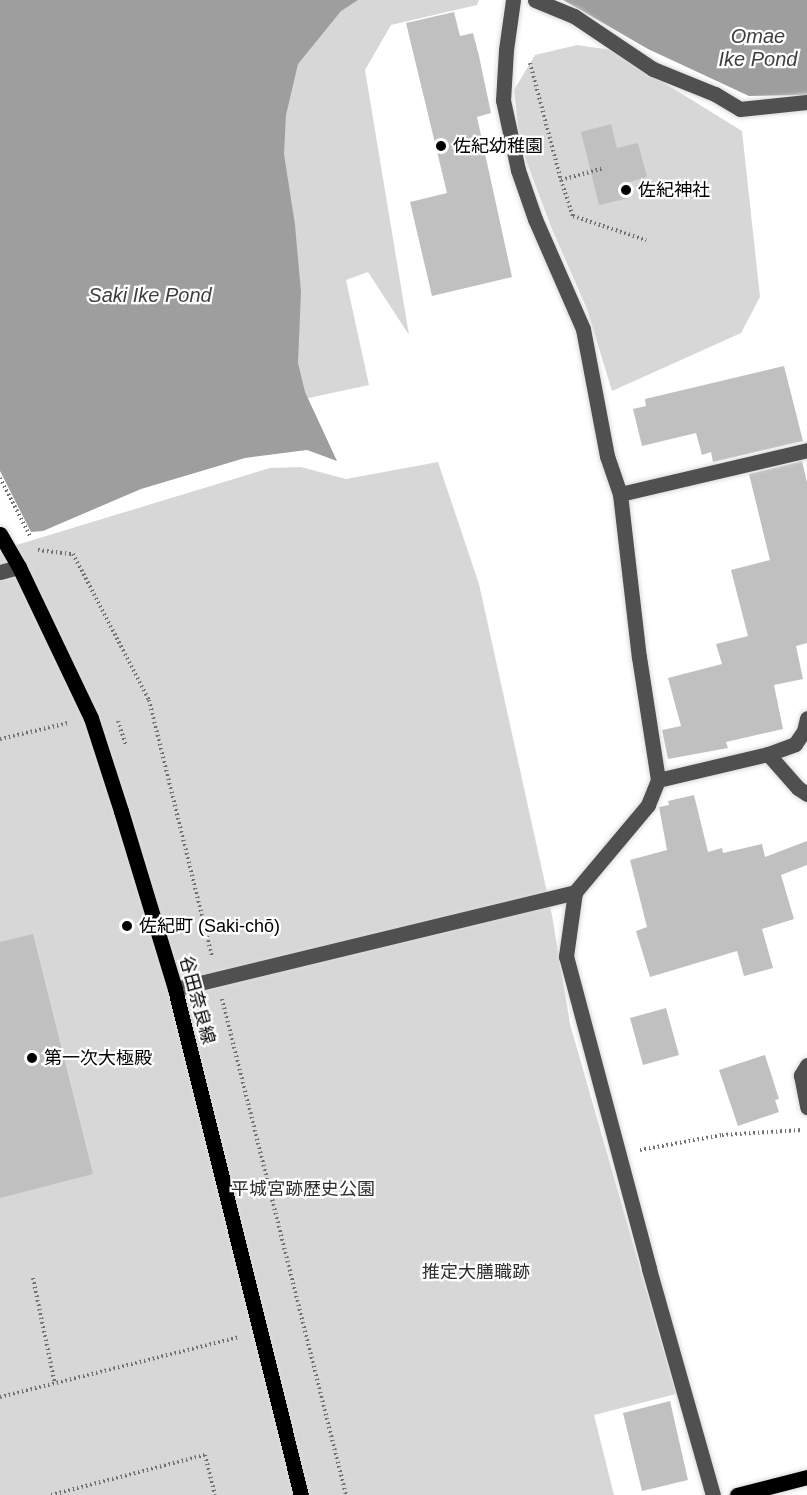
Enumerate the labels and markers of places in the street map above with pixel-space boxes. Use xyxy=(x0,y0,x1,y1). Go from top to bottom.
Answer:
place label: 佐紀幼稚園 xyxy=(453,135,543,157)
marker: 佐紀幼稚園 xyxy=(434,139,448,153)
place label: 佐紀神社 xyxy=(638,179,710,201)
marker: 佐紀神社 xyxy=(619,183,633,197)
place label: 佐紀町 (Saki-chō) xyxy=(139,915,280,937)
marker: 佐紀町 (Saki-chō) xyxy=(120,919,134,933)
place label: 第一次大極殿 xyxy=(44,1047,152,1069)
marker: 第一次大極殿 xyxy=(25,1051,39,1065)

